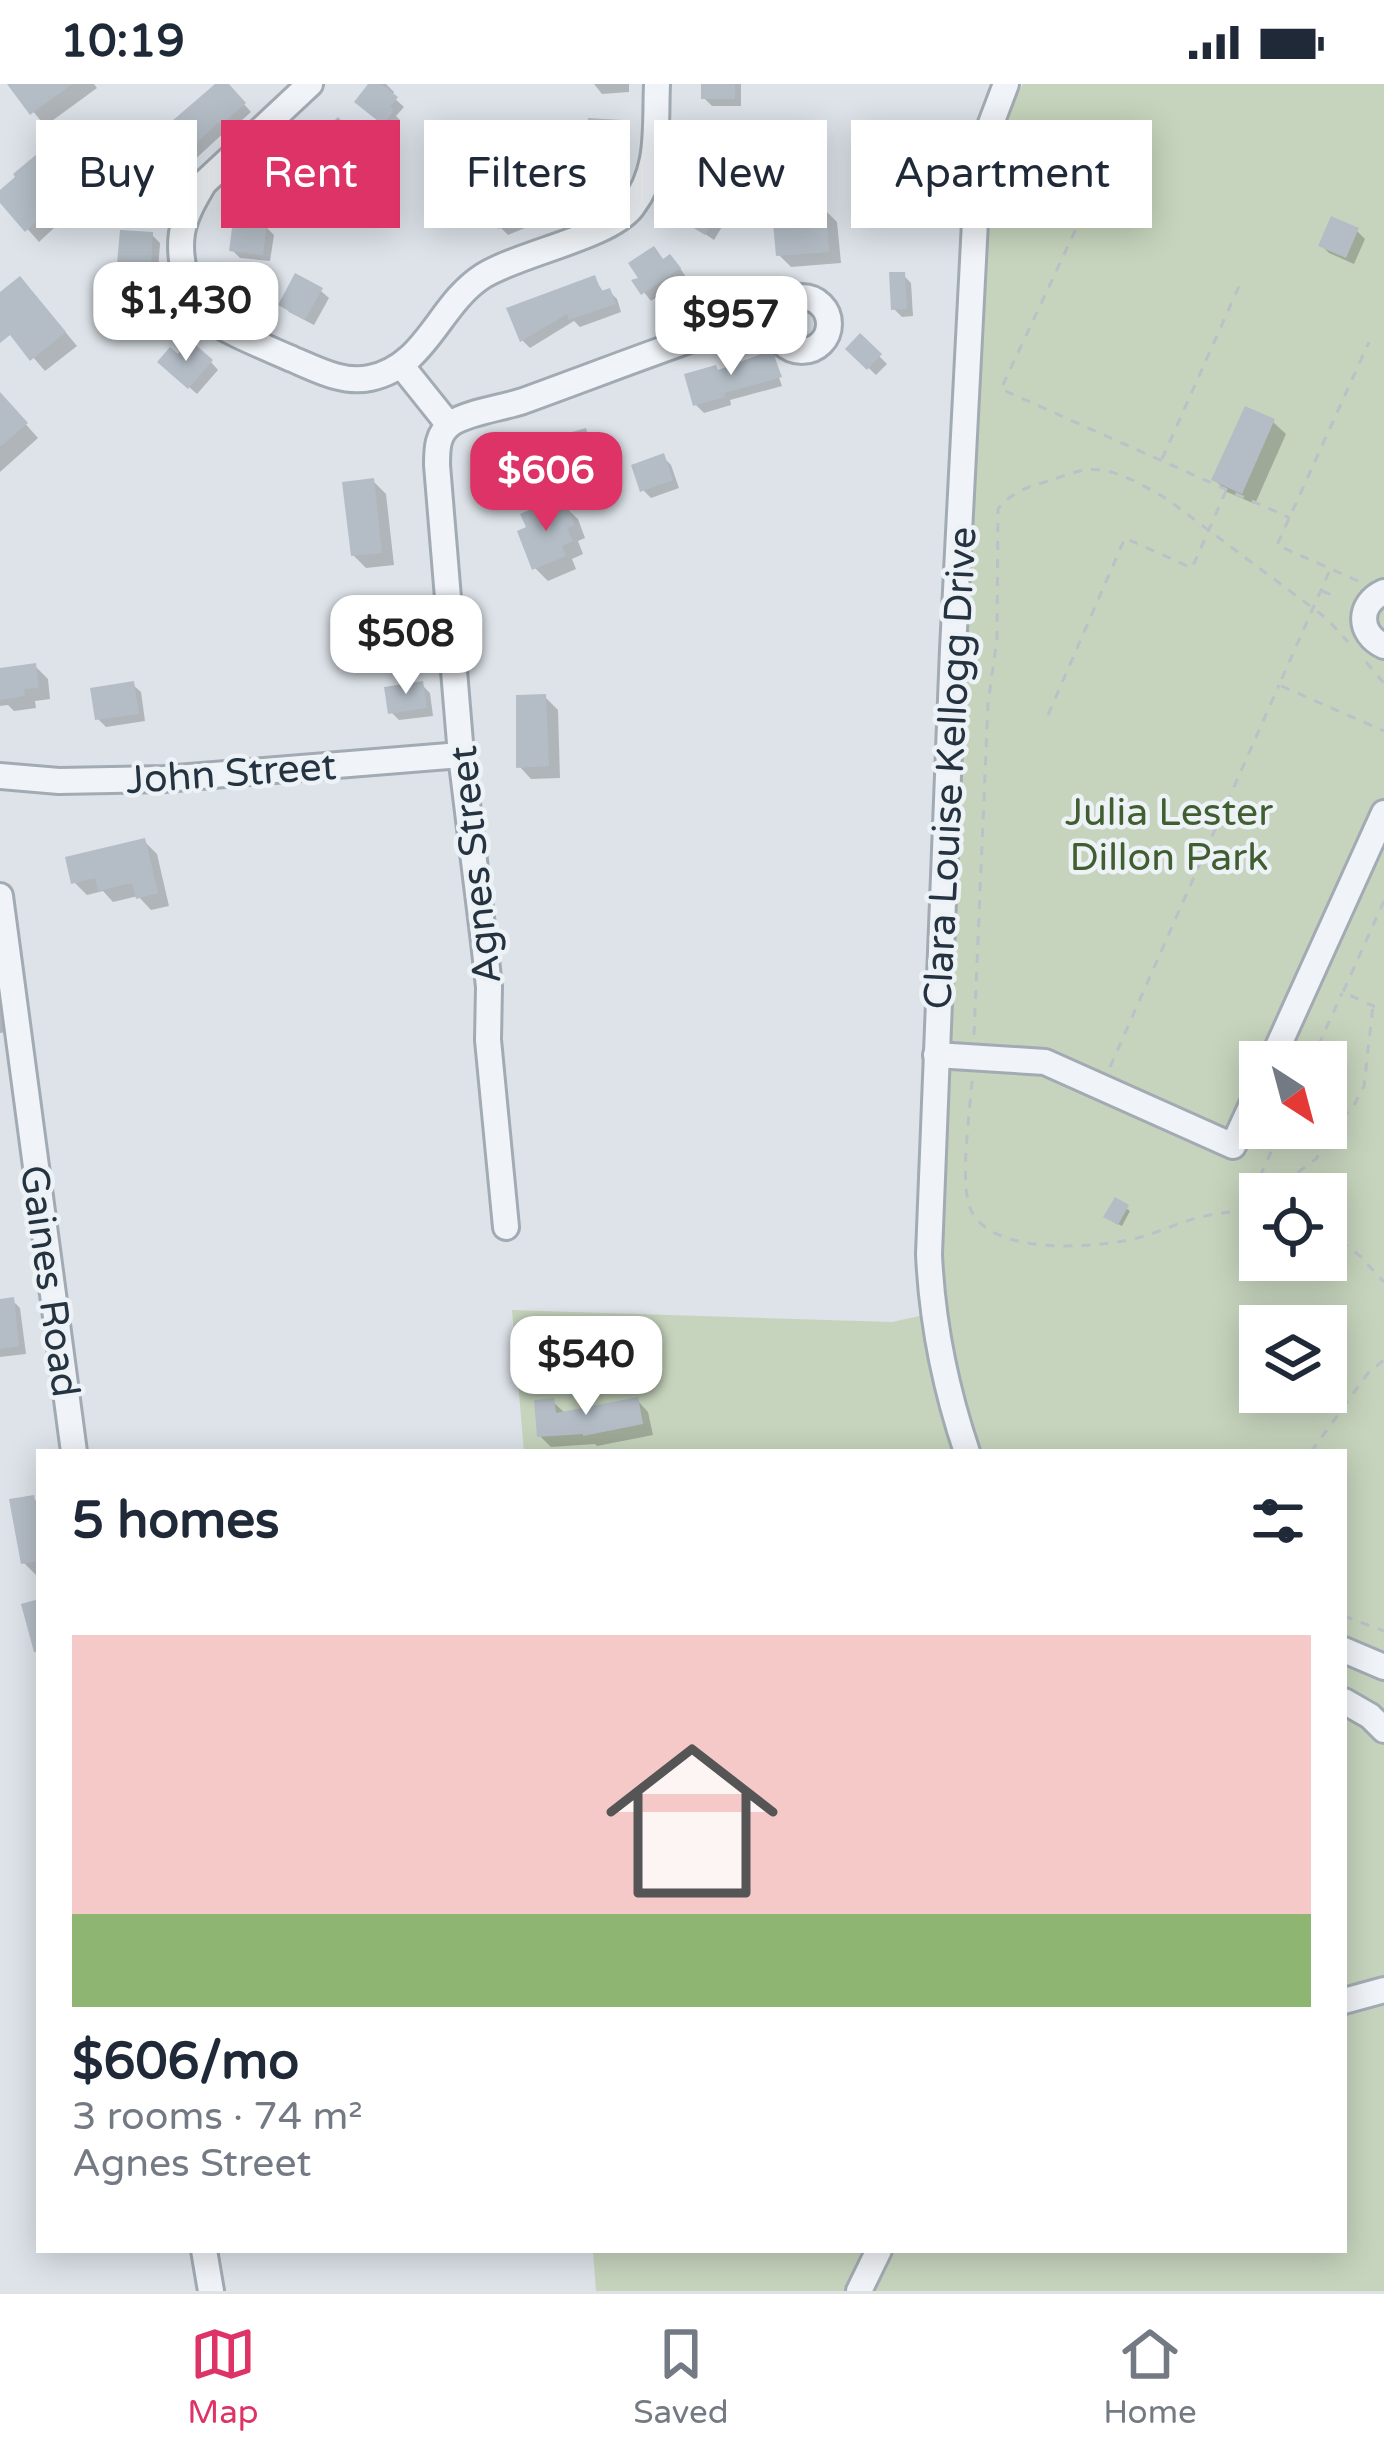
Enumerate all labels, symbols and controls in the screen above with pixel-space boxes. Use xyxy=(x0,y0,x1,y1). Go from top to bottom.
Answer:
text: 10:19 xyxy=(60,15,185,69)
chip: Buy xyxy=(36,120,197,228)
chip: Rent xyxy=(221,120,400,228)
chip: Filters xyxy=(424,120,630,228)
chip: New xyxy=(654,120,827,228)
chip: Apartment xyxy=(851,120,1152,228)
pin: $1,430 xyxy=(88,262,284,364)
pin: $957 xyxy=(660,276,802,378)
text: $1,430 xyxy=(120,277,252,324)
text: $957 xyxy=(682,291,780,338)
pin: $606 xyxy=(475,432,617,534)
text: $606 xyxy=(497,447,595,494)
street label: Clara Louise Kellogg Drive xyxy=(914,526,987,1011)
pin: $508 xyxy=(335,595,477,697)
text: $508 xyxy=(357,610,455,657)
street label: John Street xyxy=(124,743,338,804)
street label: Agnes Street xyxy=(440,743,511,986)
park label: Julia Lester Dillon Park xyxy=(1065,789,1273,881)
north arrow xyxy=(1239,1041,1347,1149)
map controls xyxy=(1239,1041,1347,1413)
street label: Gaines Road xyxy=(10,1162,89,1400)
button: locate xyxy=(1239,1173,1347,1281)
button: layers xyxy=(1239,1305,1347,1413)
pin: $540 xyxy=(515,1316,657,1418)
text: $540 xyxy=(537,1331,635,1378)
icon: filters xyxy=(1245,1488,1311,1554)
text: 5 homes xyxy=(72,1490,280,1552)
icon: home xyxy=(584,1713,800,1929)
text: $606/mo xyxy=(72,2031,299,2093)
text: 3 rooms · 74 m² xyxy=(72,2093,363,2140)
text: Agnes Street xyxy=(72,2140,311,2187)
tab: Map xyxy=(187,2321,259,2432)
tab: Saved xyxy=(633,2321,729,2432)
tab: Home xyxy=(1103,2321,1197,2432)

